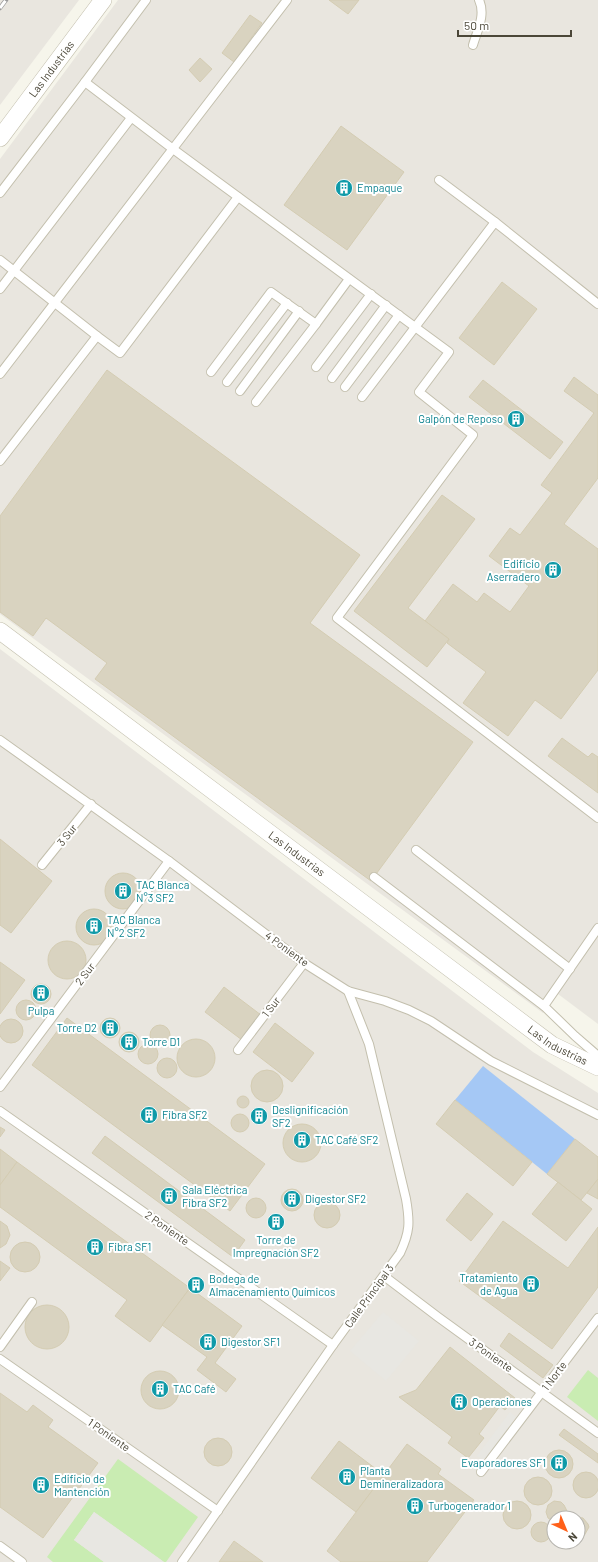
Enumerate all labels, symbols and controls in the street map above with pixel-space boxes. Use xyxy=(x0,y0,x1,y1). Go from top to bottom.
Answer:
scale bar xyxy=(458,12,571,38)
text: 50 m xyxy=(464,18,489,32)
street label: Las Industrias xyxy=(26,38,76,100)
building icon: Empaque xyxy=(334,178,354,198)
place label: Empaque xyxy=(357,181,402,194)
building icon: Galpón de Reposo xyxy=(506,409,526,429)
place label: Galpón de Reposo xyxy=(418,412,503,425)
place label: Edificio Aserradero xyxy=(487,557,540,583)
building icon: Edificio Aserradero xyxy=(543,560,563,580)
street label: 3 Sur xyxy=(54,821,79,848)
street label: Las Industrias xyxy=(266,828,328,879)
place label: TAC Blanca N°3 SF2 xyxy=(136,878,189,904)
building icon: TAC Blanca N°3 SF2 xyxy=(113,881,133,901)
place label: TAC Blanca N°2 SF2 xyxy=(107,913,160,939)
building icon: TAC Blanca N°2 SF2 xyxy=(84,916,104,936)
street label: 4 Poniente xyxy=(263,928,312,969)
street label: 2 Sur xyxy=(72,960,97,987)
building icon: Pulpa xyxy=(31,983,51,1003)
street label: 1 Sur xyxy=(259,994,283,1020)
place label: Pulpa xyxy=(28,1004,54,1017)
building icon: Torre D2 xyxy=(100,1018,120,1038)
place label: Torre D2 xyxy=(57,1021,97,1034)
street label: Las Industrias xyxy=(526,1022,590,1067)
building icon: Torre D1 xyxy=(119,1032,139,1052)
place label: Torre D1 xyxy=(142,1035,180,1048)
place label: Deslignificación SF2 xyxy=(272,1103,348,1129)
building icon: Fibra SF2 xyxy=(139,1105,159,1125)
building icon: Deslignificación SF2 xyxy=(249,1106,269,1126)
place label: Fibra SF2 xyxy=(162,1108,208,1121)
building icon: TAC Café SF2 xyxy=(292,1130,312,1150)
place label: TAC Café SF2 xyxy=(315,1133,378,1146)
place label: Sala Eléctrica Fibra SF2 xyxy=(182,1183,247,1209)
building icon: Sala Eléctrica Fibra SF2 xyxy=(159,1186,179,1206)
building icon: Digestor SF2 xyxy=(282,1189,302,1209)
place label: Digestor SF2 xyxy=(305,1192,366,1205)
street label: 2 Poniente xyxy=(143,1208,192,1248)
building icon: Torre de Impregnación SF2 xyxy=(266,1212,286,1232)
place label: Torre de Impregnación SF2 xyxy=(233,1233,319,1259)
building icon: Fibra SF1 xyxy=(85,1237,105,1257)
place label: Fibra SF1 xyxy=(108,1240,151,1253)
street label: Calle Principal 3 xyxy=(341,1261,396,1330)
place label: Tratamiento de Agua xyxy=(460,1271,518,1297)
place label: Bodega de Almacenamiento Químicos xyxy=(209,1272,335,1298)
building icon: Tratamiento de Agua xyxy=(521,1274,541,1294)
building icon: Bodega de Almacenamiento Químicos xyxy=(186,1275,206,1295)
building icon: Digestor SF1 xyxy=(198,1332,218,1352)
place label: Digestor SF1 xyxy=(221,1335,280,1348)
street label: 3 Poniente xyxy=(467,1335,516,1374)
street label: 1 Norte xyxy=(538,1358,569,1393)
building icon: TAC Café xyxy=(150,1379,170,1399)
place label: TAC Café xyxy=(173,1382,216,1395)
building icon: Operaciones xyxy=(449,1392,469,1412)
place label: Operaciones xyxy=(472,1395,532,1408)
street label: 1 Poniente xyxy=(86,1415,133,1454)
building icon: Evaporadores SF1 xyxy=(549,1453,569,1473)
place label: Evaporadores SF1 xyxy=(461,1456,546,1469)
place label: Planta Demineralizadora xyxy=(360,1464,443,1490)
building icon: Planta Demineralizadora xyxy=(337,1467,357,1487)
place label: Edificio de Mantención xyxy=(54,1472,109,1498)
building icon: Edificio de Mantención xyxy=(31,1475,51,1495)
building icon: Turbogenerador 1 xyxy=(405,1496,425,1516)
place label: Turbogenerador 1 xyxy=(428,1499,511,1512)
north arrow xyxy=(546,1510,586,1550)
text: N xyxy=(566,1530,580,1545)

